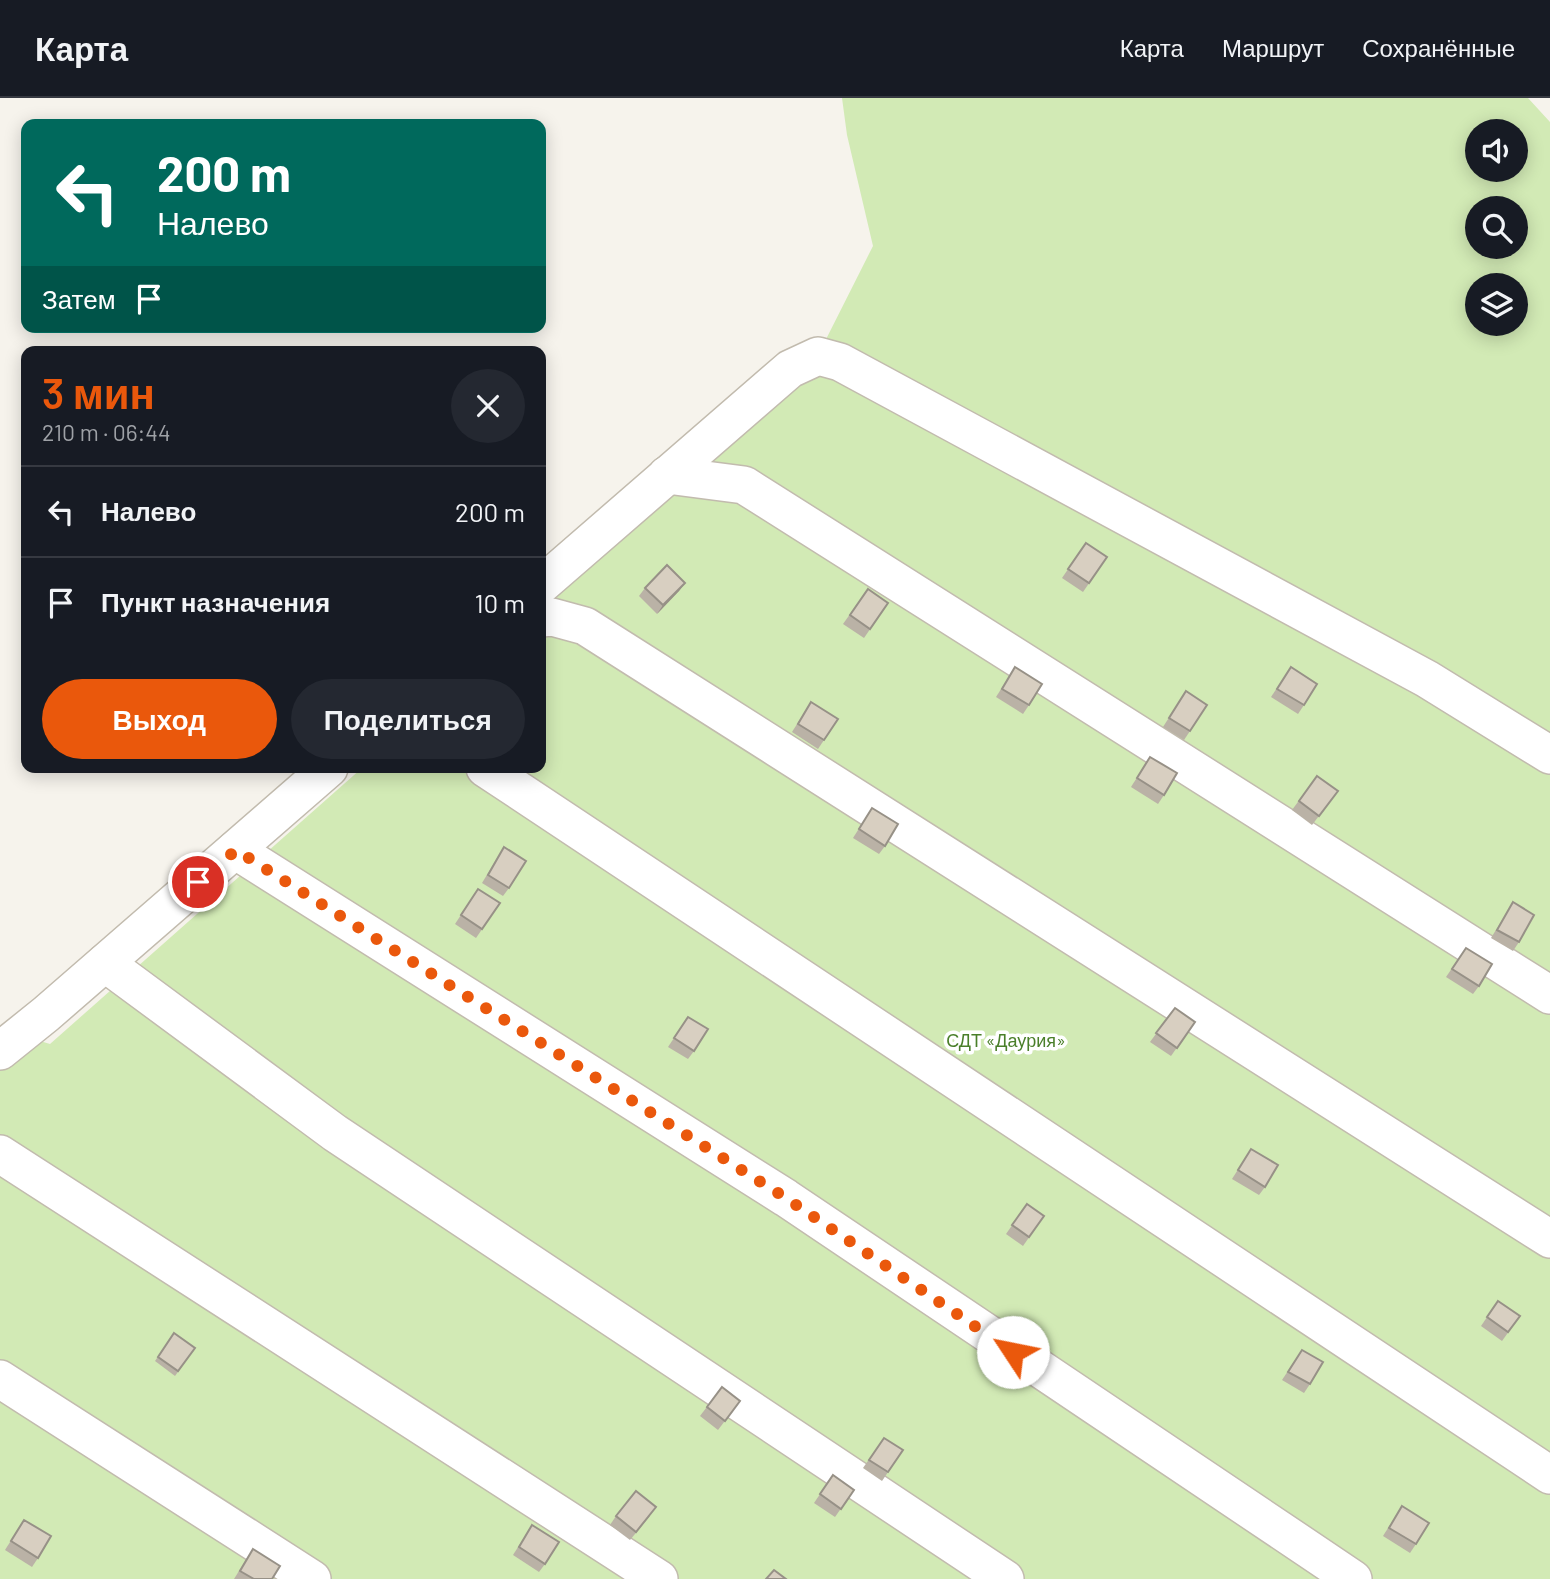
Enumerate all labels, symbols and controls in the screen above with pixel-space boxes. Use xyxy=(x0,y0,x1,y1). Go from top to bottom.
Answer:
text: Карта xyxy=(35,28,128,68)
text: Карта xyxy=(1120,33,1184,62)
text: Маршрут xyxy=(1222,33,1324,62)
text: Сохранённые xyxy=(1362,33,1515,62)
map controls xyxy=(1465,119,1528,336)
button: sound xyxy=(1465,119,1528,182)
text: 200 m xyxy=(157,143,291,202)
icon: left xyxy=(42,147,133,238)
button: search xyxy=(1465,196,1528,259)
text: Налево xyxy=(157,203,269,241)
button: layers xyxy=(1465,273,1528,336)
icon: arrive xyxy=(130,280,168,318)
text: Затем xyxy=(42,283,116,314)
text: 3 мин xyxy=(42,367,155,417)
button: close xyxy=(451,369,525,443)
text: 210 m · 06:44 xyxy=(42,418,171,446)
icon: left xyxy=(42,493,80,531)
text: Налево xyxy=(101,495,196,526)
text: 200 m xyxy=(455,496,525,527)
icon: arrive xyxy=(42,584,80,622)
text: Пункт назначения xyxy=(101,586,330,617)
text: 10 m xyxy=(475,587,525,618)
button: Выход xyxy=(42,679,277,759)
button: Поделиться xyxy=(291,679,525,759)
pin xyxy=(168,852,228,912)
icon: arrive xyxy=(179,863,217,901)
park label: СДТ «Даурия» xyxy=(946,1029,1066,1051)
position arrow xyxy=(976,1315,1050,1389)

